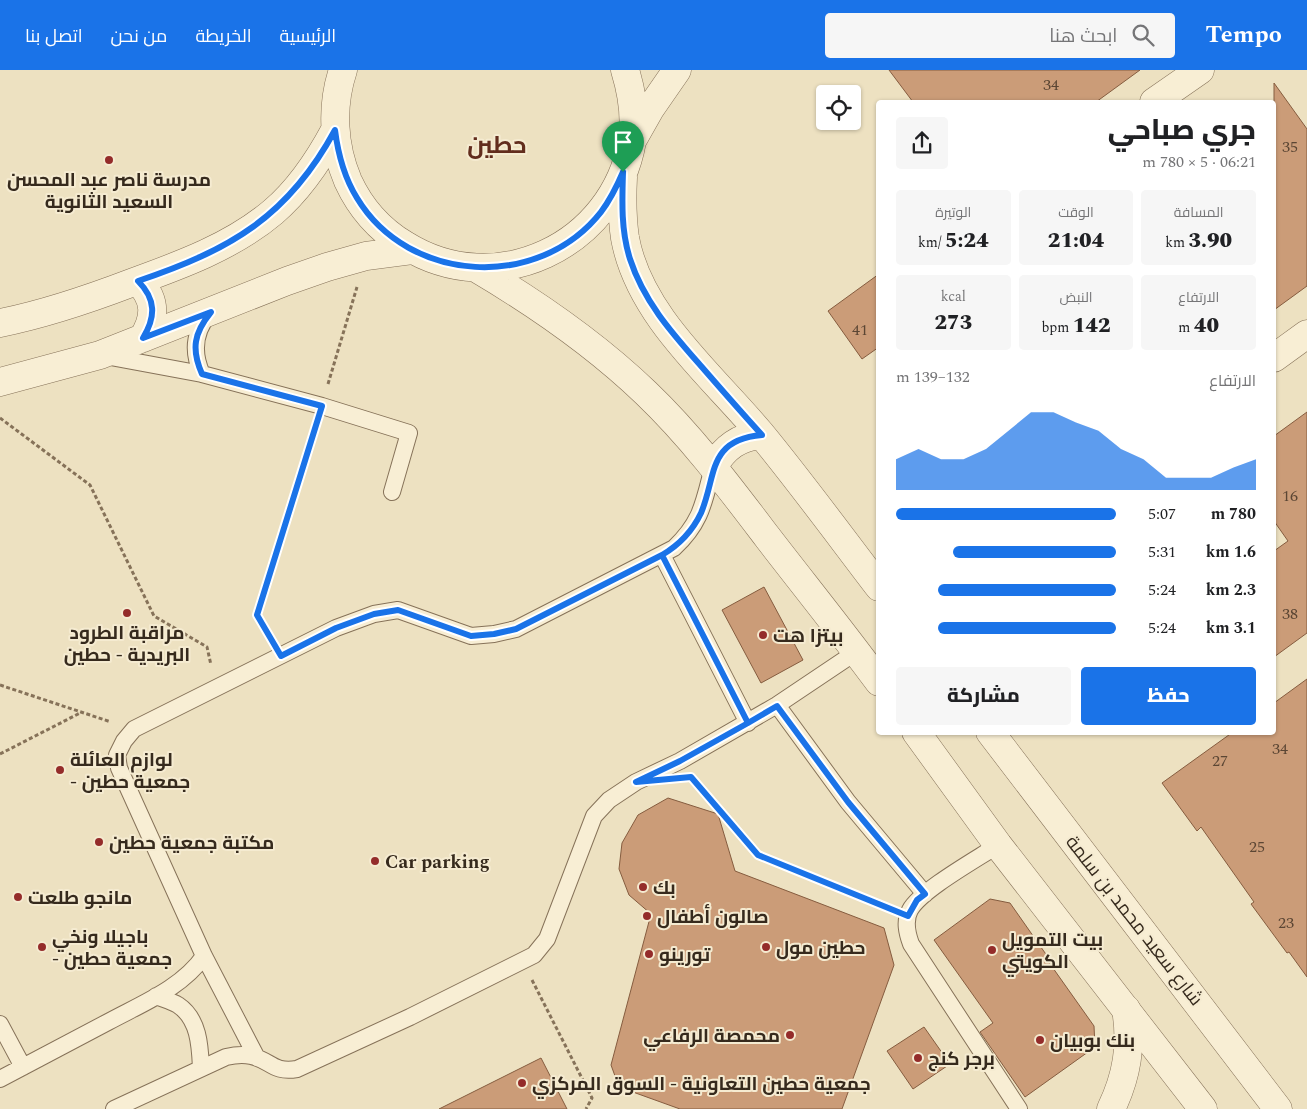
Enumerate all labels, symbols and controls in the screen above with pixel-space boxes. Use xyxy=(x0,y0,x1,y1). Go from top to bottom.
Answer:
search box xyxy=(825,13,1175,58)
text: Tempo xyxy=(1205,17,1282,53)
icon: search xyxy=(1129,21,1157,49)
text: ابحث هنا xyxy=(1049,22,1117,51)
text: اتصل بنا xyxy=(25,23,83,50)
text: من نحن xyxy=(111,23,167,50)
text: الخريطة xyxy=(195,23,252,50)
text: الرئيسية xyxy=(280,23,336,50)
house number: 34 xyxy=(1043,73,1059,97)
map controls xyxy=(816,85,861,130)
button: locate xyxy=(816,85,861,130)
text: جري صباحي xyxy=(1108,109,1256,152)
button: share xyxy=(896,117,948,169)
pin xyxy=(602,121,644,172)
district label: حطين xyxy=(467,128,527,164)
icon: arrive xyxy=(609,128,637,156)
house number: 35 xyxy=(1282,135,1298,159)
text: 06:21 · 5 × 780 m xyxy=(1142,150,1256,174)
marker: مدرسة ناصر عبد المحسن السعيد الثانوية xyxy=(103,154,115,166)
place label: مدرسة ناصر عبد المحسن السعيد الثانوية xyxy=(7,166,211,217)
text: الوتيرة xyxy=(935,202,971,223)
text: الوقت xyxy=(1058,202,1094,223)
text: المسافة xyxy=(1174,202,1224,223)
text: 5:24 xyxy=(945,225,989,257)
text: 21:04 xyxy=(1048,225,1104,257)
text: 3.90 xyxy=(1189,225,1232,257)
text: /km xyxy=(918,232,945,253)
text: km xyxy=(1165,232,1189,253)
text: kcal xyxy=(941,286,966,307)
text: النبض xyxy=(1060,287,1093,308)
text: الارتفاع xyxy=(1178,287,1219,308)
text: 273 xyxy=(934,307,972,339)
text: 142 xyxy=(1073,310,1111,342)
text: 40 xyxy=(1194,310,1219,342)
text: bpm xyxy=(1041,317,1073,338)
text: m xyxy=(1178,317,1194,338)
house number: 41 xyxy=(852,318,868,342)
text: 132–139 m xyxy=(896,365,970,389)
text: الارتفاع xyxy=(1209,369,1256,393)
house number: 16 xyxy=(1282,484,1298,508)
text: 5:07 xyxy=(1148,502,1176,526)
text: 780 m xyxy=(1211,502,1256,526)
text: 5:31 xyxy=(1148,540,1176,564)
text: 1.6 km xyxy=(1206,540,1256,564)
text: 5:24 xyxy=(1148,578,1176,602)
text: 2.3 km xyxy=(1206,578,1256,602)
house number: 38 xyxy=(1282,602,1298,626)
marker: مراقبة الطرود البريدية - حطين xyxy=(121,607,133,619)
text: 5:24 xyxy=(1148,616,1176,640)
text: 3.1 km xyxy=(1206,616,1256,640)
place label: مراقبة الطرود البريدية - حطين xyxy=(64,619,190,670)
place label: بيتزا هت xyxy=(773,622,843,651)
marker: بيتزا هت xyxy=(757,629,769,641)
button: مشاركة xyxy=(896,667,1071,725)
button: حفظ xyxy=(1081,667,1256,725)
house number: 34 xyxy=(1272,737,1288,761)
place label: لوازم العائلة - جمعية حطين xyxy=(70,746,190,797)
house number: 27 xyxy=(1212,749,1228,773)
marker: لوازم العائلة - جمعية حطين xyxy=(54,764,66,776)
place label: مكتبة جمعية حطين xyxy=(109,829,274,858)
street label: شارع سعيد محمد بن سلمة xyxy=(1058,829,1210,1012)
house number: 25 xyxy=(1249,835,1265,859)
marker: مكتبة جمعية حطين xyxy=(93,836,105,848)
place label: Car parking xyxy=(385,848,490,877)
marker: Car parking xyxy=(369,855,381,867)
place label: بك xyxy=(653,874,676,903)
marker: بك xyxy=(637,881,649,893)
place label: مانجو طلعت xyxy=(28,884,132,913)
marker: مانجو طلعت xyxy=(12,891,24,903)
place label: صالون أطفال xyxy=(657,903,769,932)
marker: صالون أطفال xyxy=(641,910,653,922)
house number: 23 xyxy=(1278,911,1294,935)
place label: باجيلا ونخي - جمعية حطين xyxy=(52,923,172,974)
place label: بيت التمويل الكويتي xyxy=(1002,926,1103,977)
place label: حطين مول xyxy=(776,934,865,963)
marker: باجيلا ونخي - جمعية حطين xyxy=(36,941,48,953)
place label: تورينو xyxy=(659,941,711,970)
marker: حطين مول xyxy=(760,941,772,953)
marker: بيت التمويل الكويتي xyxy=(986,944,998,956)
marker: تورينو xyxy=(643,948,655,960)
place label: محمصة الرفاعي xyxy=(643,1022,780,1051)
place label: بنك بوبيان xyxy=(1050,1027,1135,1056)
marker: محمصة الرفاعي xyxy=(784,1029,796,1041)
marker: بنك بوبيان xyxy=(1034,1034,1046,1046)
place label: برجر كنج xyxy=(928,1045,995,1074)
marker: برجر كنج xyxy=(912,1052,924,1064)
place label: جمعية حطين التعاونية - السوق المركزي xyxy=(532,1070,871,1099)
marker: جمعية حطين التعاونية - السوق المركزي xyxy=(516,1077,528,1089)

